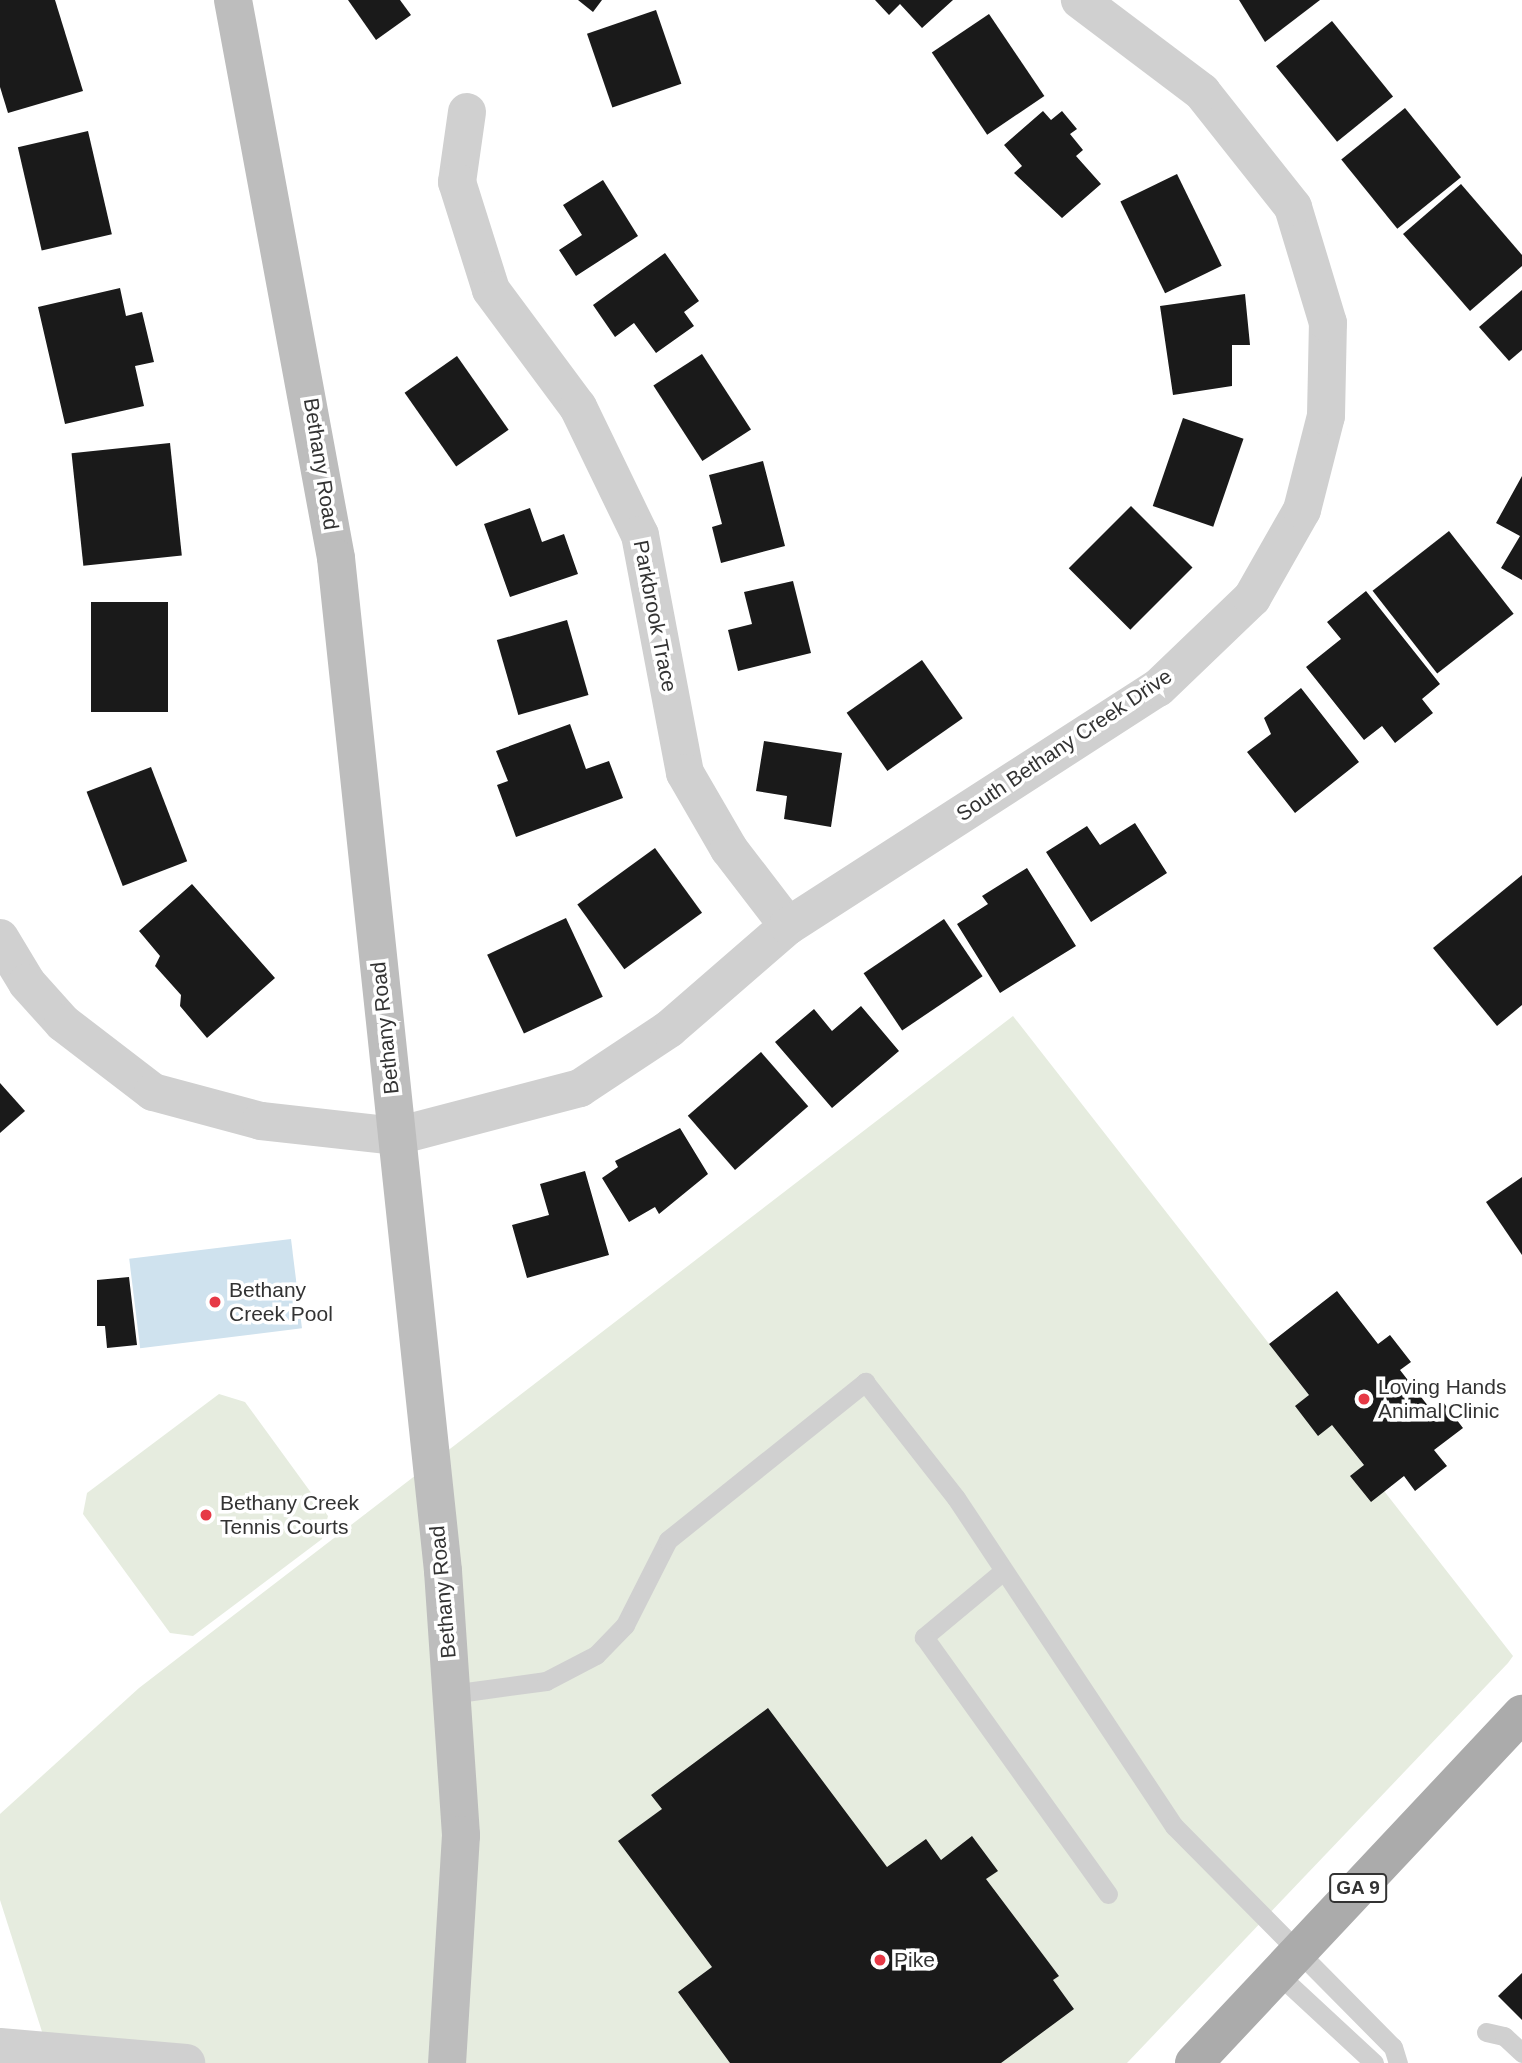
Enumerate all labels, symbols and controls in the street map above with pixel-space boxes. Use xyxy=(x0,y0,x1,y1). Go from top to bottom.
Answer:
street label: Bethany Road xyxy=(298,396,344,532)
street label: Parkbrook Trace xyxy=(628,538,682,694)
street label: South Bethany Creek Drive xyxy=(951,663,1177,827)
street label: Bethany Road xyxy=(366,960,404,1096)
place label: Bethany Creek Pool xyxy=(229,1277,333,1327)
marker: Bethany Creek Pool xyxy=(207,1294,223,1310)
place label: Loving Hands Animal Clinic xyxy=(1378,1374,1506,1424)
marker: Loving Hands Animal Clinic xyxy=(1356,1391,1372,1407)
place label: Bethany Creek Tennis Courts xyxy=(220,1490,359,1540)
marker: Bethany Creek Tennis Courts xyxy=(198,1507,214,1523)
street label: Bethany Road xyxy=(425,1525,461,1659)
road number: GA 9 xyxy=(1328,1872,1388,1904)
place label: Pike xyxy=(894,1947,935,1973)
marker: Pike xyxy=(872,1952,888,1968)

